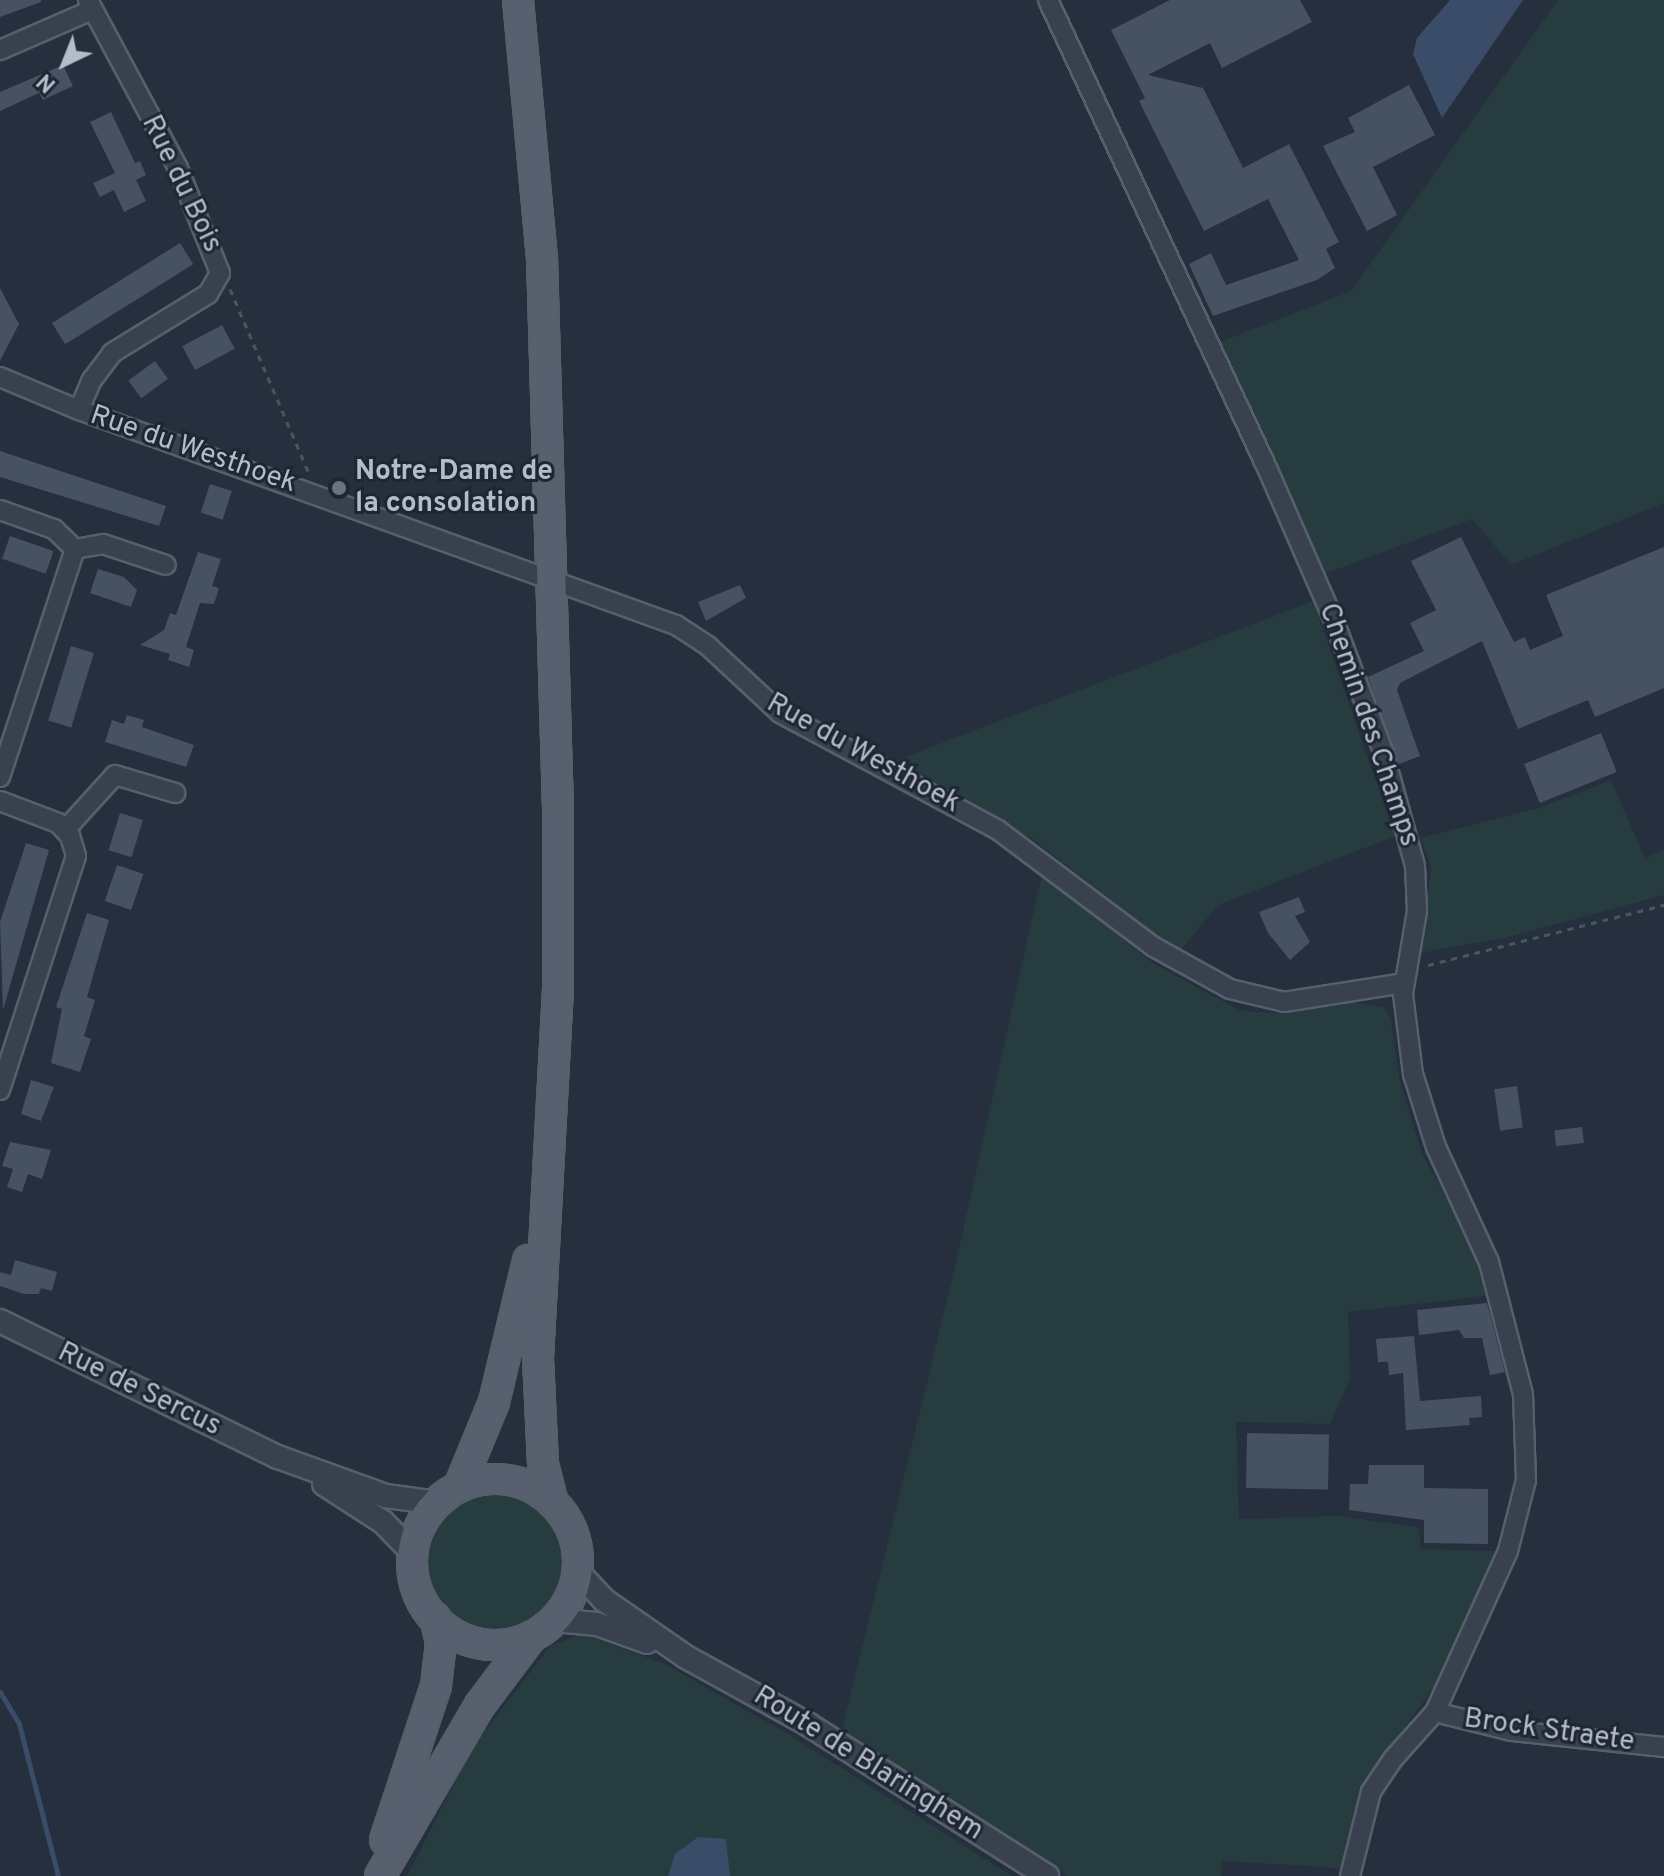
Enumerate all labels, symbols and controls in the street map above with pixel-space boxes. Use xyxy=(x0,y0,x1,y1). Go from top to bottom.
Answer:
north arrow xyxy=(24,24,104,104)
text: N xyxy=(32,67,62,97)
street label: Rue du Bois xyxy=(133,110,229,258)
street label: Rue du Westhoek xyxy=(85,399,301,501)
place label: Notre-Dame de la consolation xyxy=(355,455,553,521)
marker: Notre-Dame de la consolation xyxy=(330,479,348,497)
street label: Chemin des Champs xyxy=(1311,599,1425,851)
street label: Rue du Westhoek xyxy=(760,687,966,821)
street label: Rue de Sercus xyxy=(52,1336,226,1444)
street label: Route de Blaringhem xyxy=(747,1680,989,1848)
street label: Brock Straete xyxy=(1462,1702,1636,1760)

